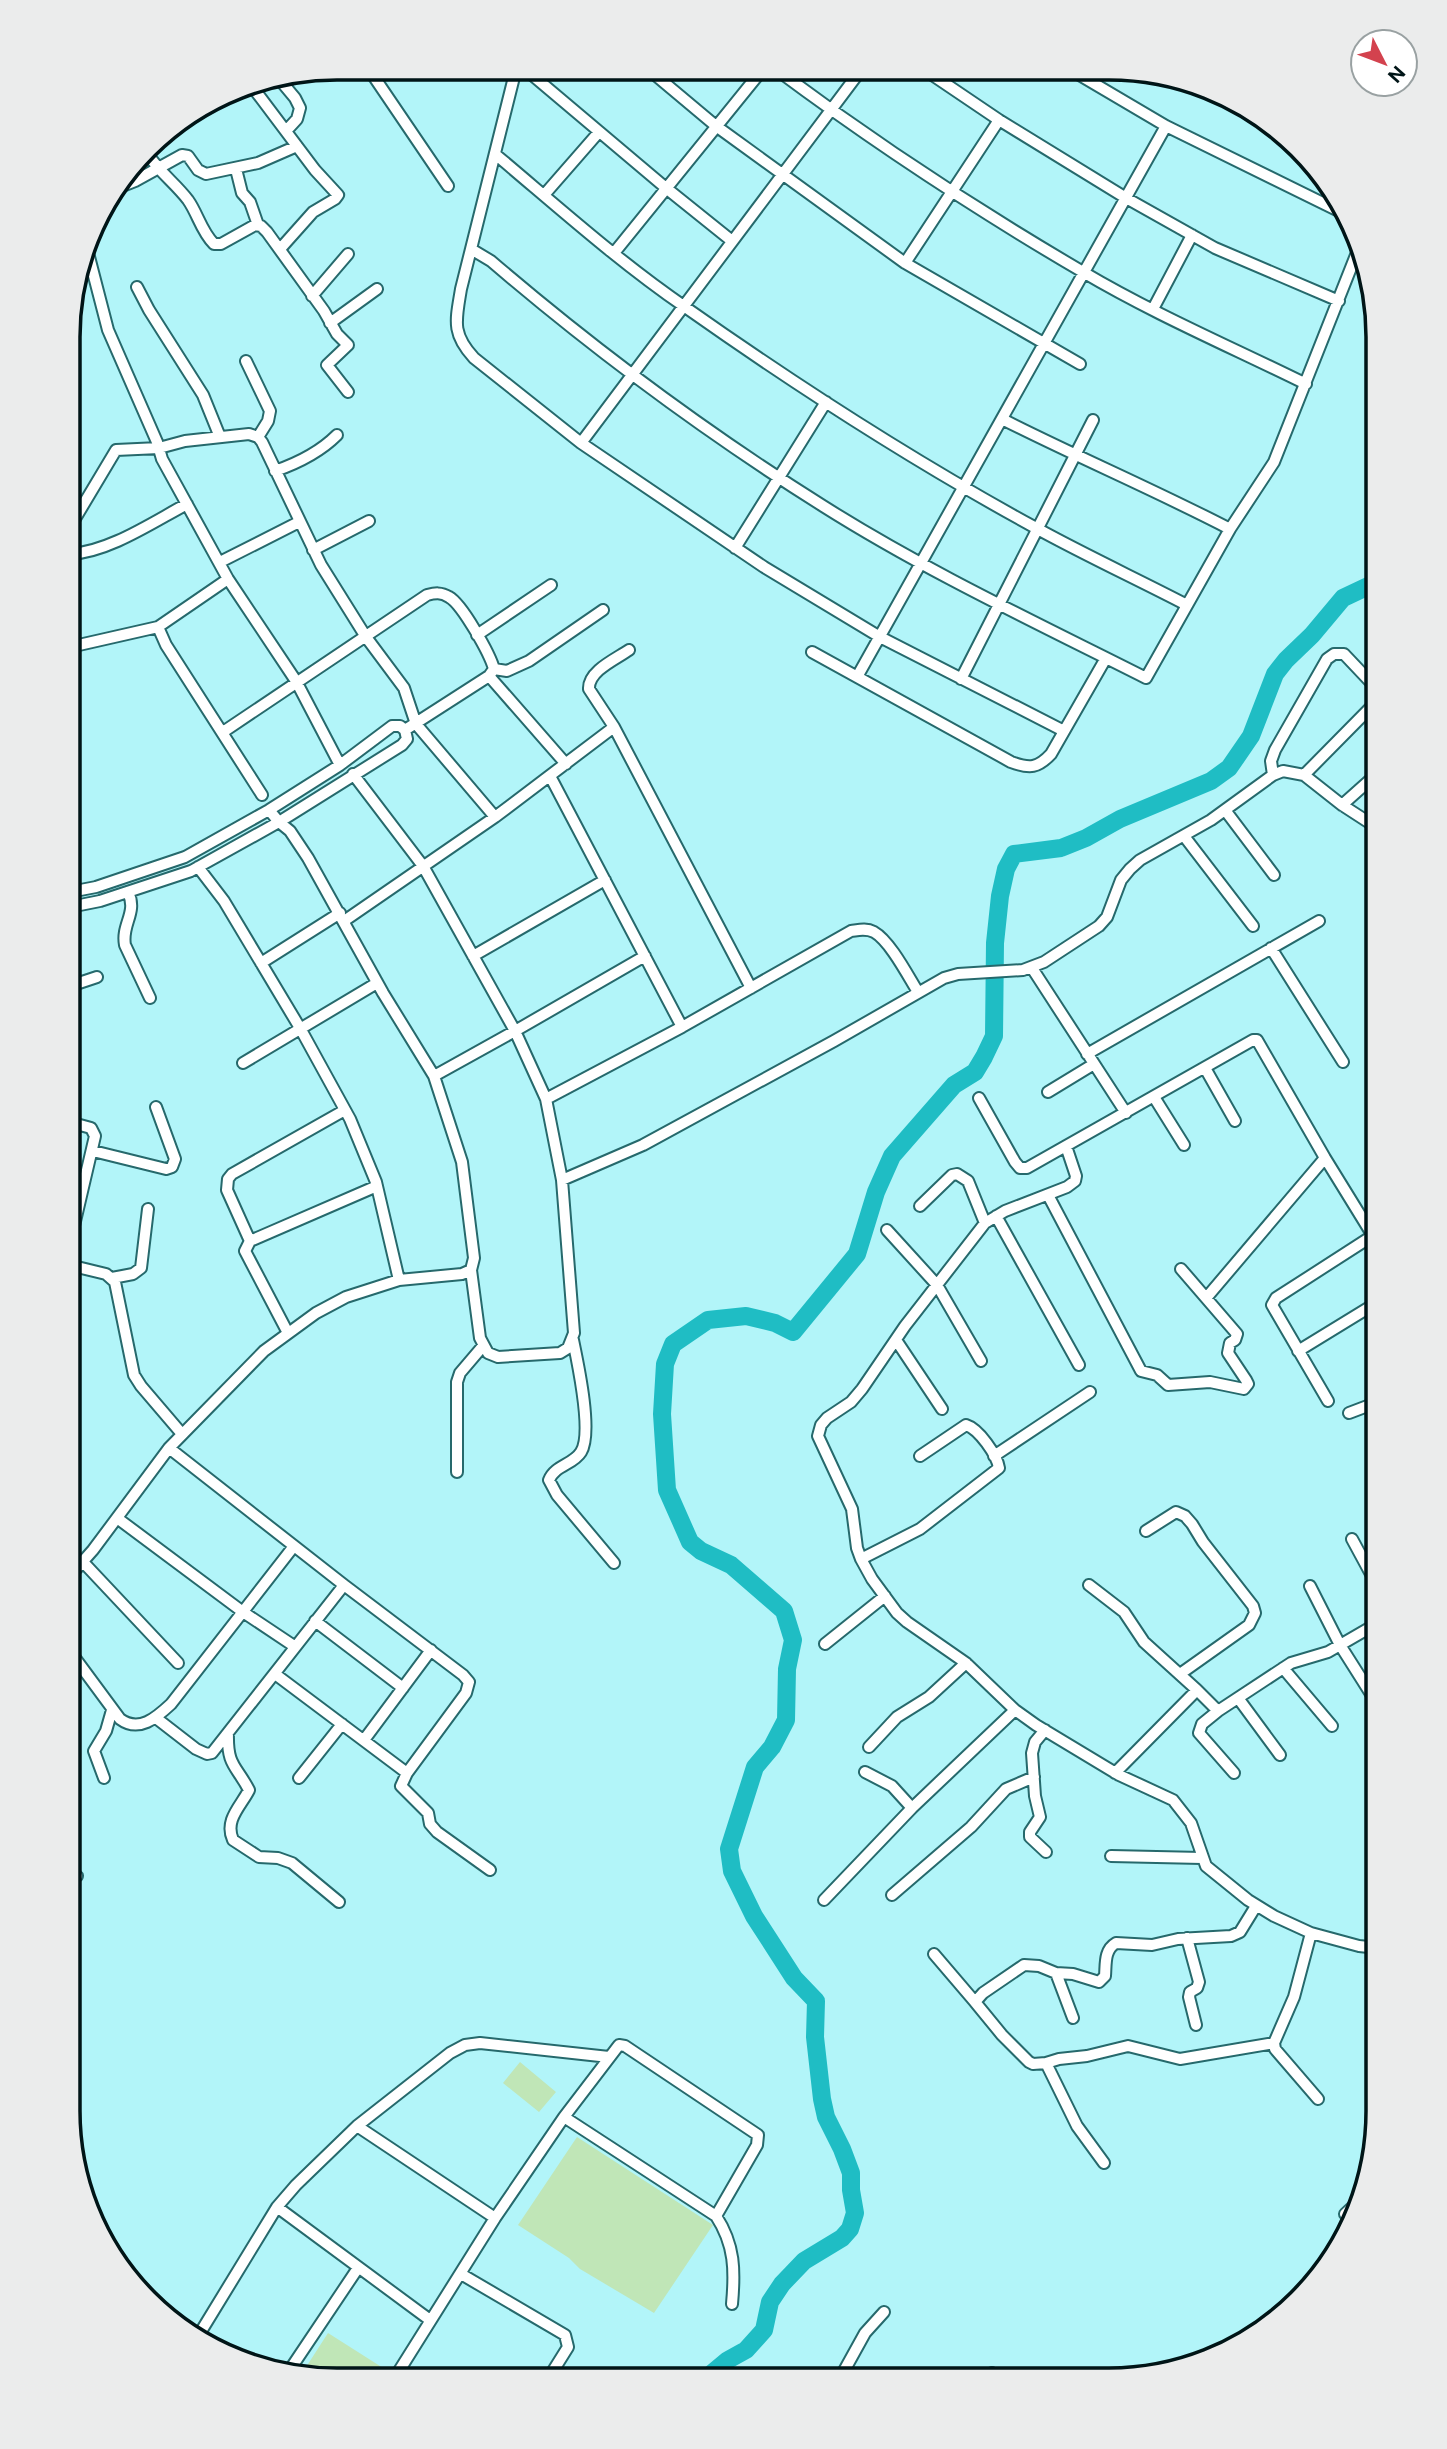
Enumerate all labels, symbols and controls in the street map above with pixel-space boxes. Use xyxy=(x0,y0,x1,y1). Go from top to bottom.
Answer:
north arrow xyxy=(1349,28,1419,98)
text: N xyxy=(1383,61,1410,87)

